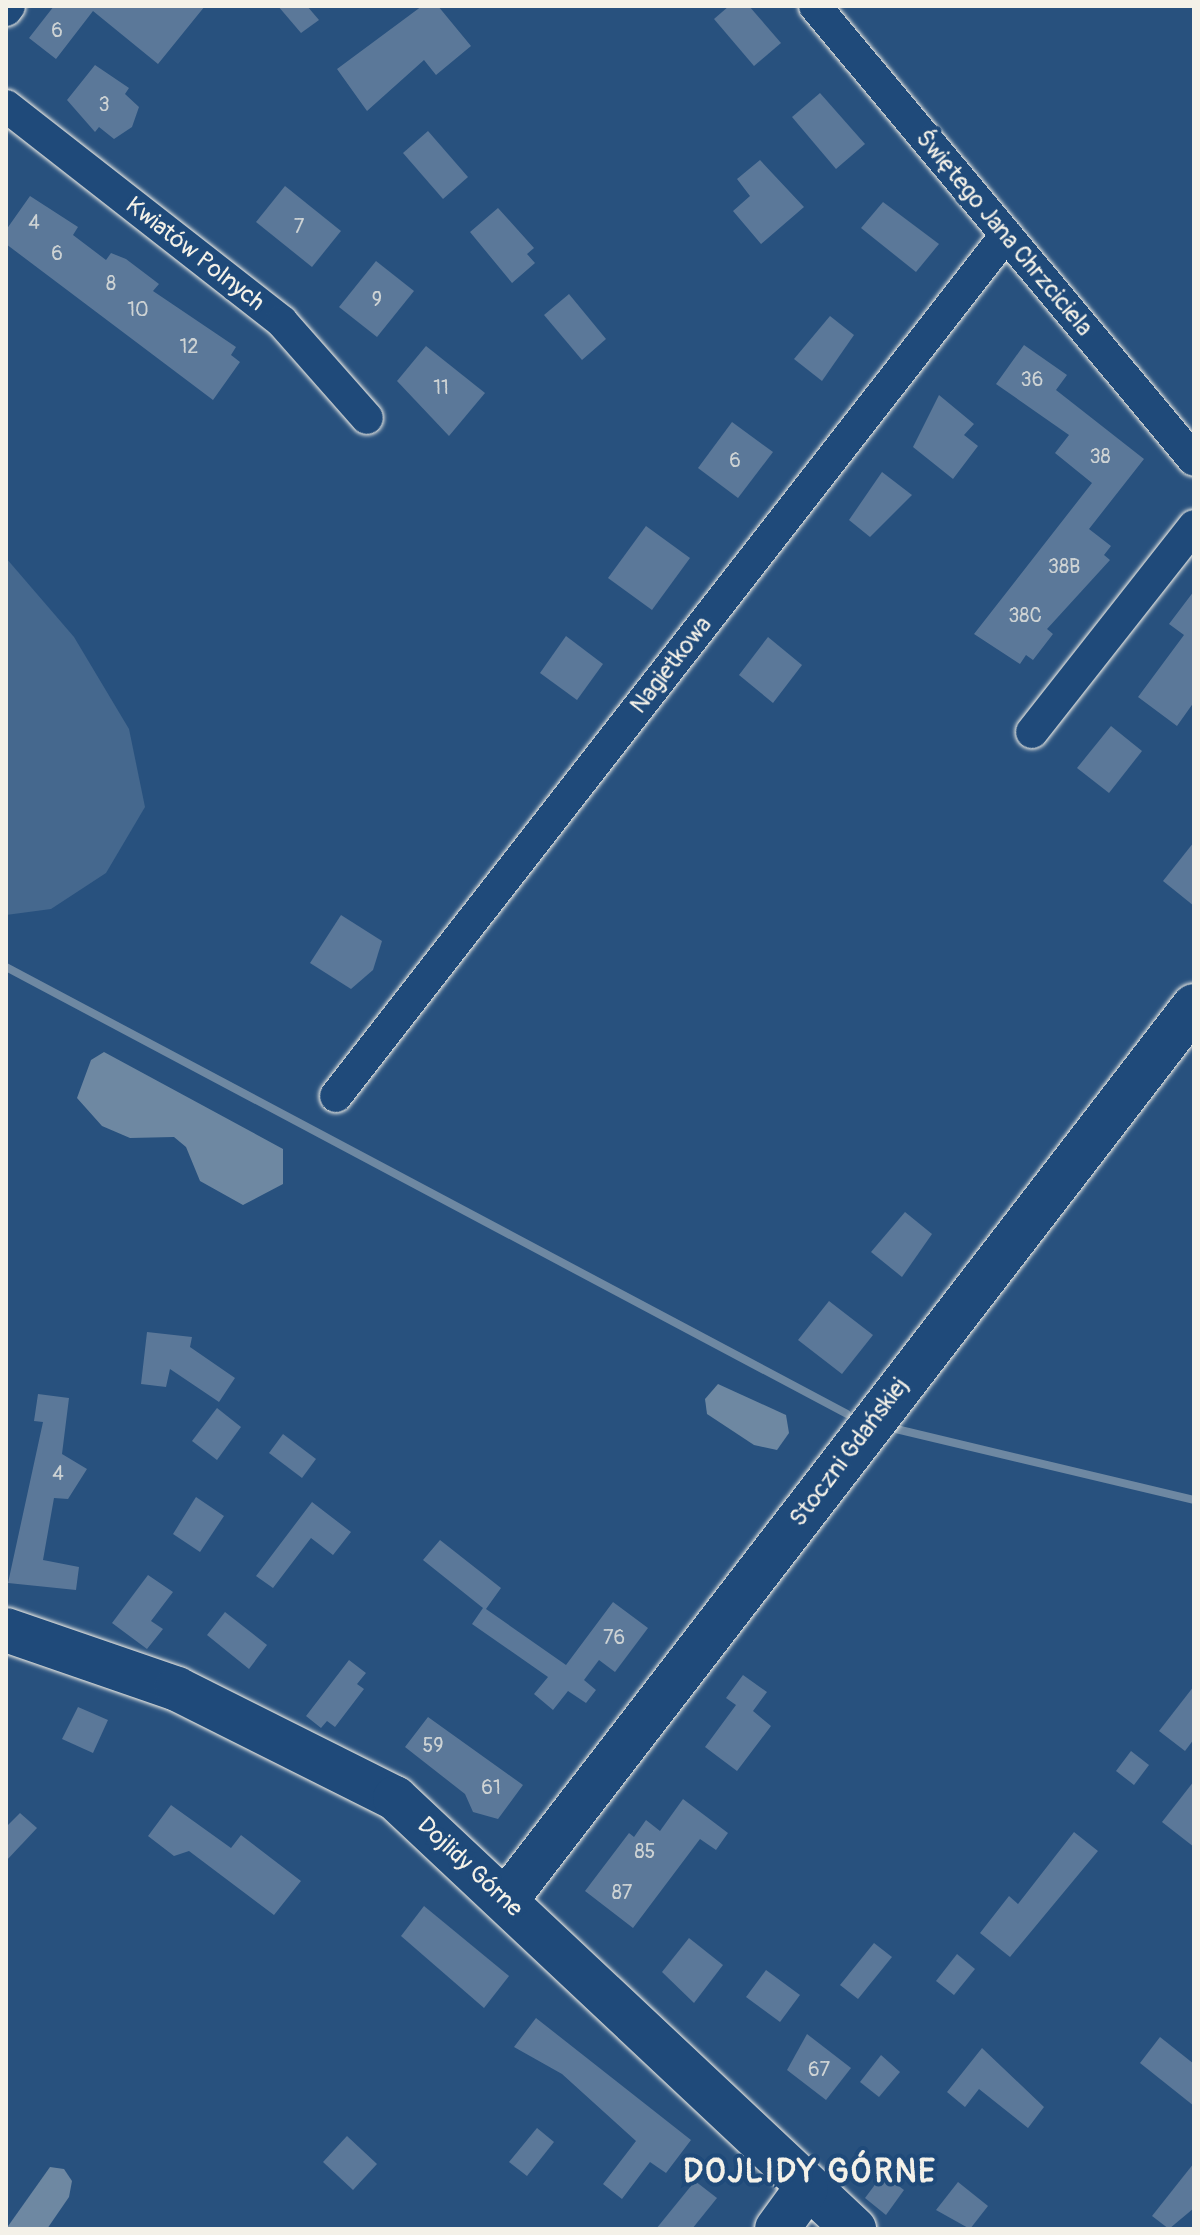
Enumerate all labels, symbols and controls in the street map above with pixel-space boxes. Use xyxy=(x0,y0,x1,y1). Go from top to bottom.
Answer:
house number: 6 xyxy=(51,18,63,42)
house number: 3 xyxy=(98,92,110,116)
street label: Świętego Jana Chrzciciela xyxy=(909,124,1099,342)
street label: Kwiatów Polnych xyxy=(120,191,270,317)
house number: 4 xyxy=(28,210,40,234)
house number: 7 xyxy=(294,214,304,238)
house number: 6 xyxy=(51,241,63,265)
house number: 8 xyxy=(106,271,116,295)
house number: 9 xyxy=(372,287,382,311)
house number: 10 xyxy=(127,297,149,321)
house number: 12 xyxy=(180,334,198,358)
house number: 36 xyxy=(1021,367,1043,391)
house number: 11 xyxy=(433,375,449,399)
house number: 38 xyxy=(1089,444,1111,468)
house number: 6 xyxy=(729,448,741,472)
house number: 38B xyxy=(1048,554,1080,578)
house number: 38C xyxy=(1008,603,1042,627)
street label: Nagietkowa xyxy=(624,611,718,719)
street label: Stoczni Gdańskiej xyxy=(784,1372,914,1532)
house number: 4 xyxy=(52,1461,64,1485)
house number: 76 xyxy=(603,1625,625,1649)
house number: 59 xyxy=(422,1733,444,1757)
house number: 61 xyxy=(481,1775,501,1799)
street label: Dojlidy Górne xyxy=(411,1811,529,1923)
house number: 85 xyxy=(635,1839,655,1863)
house number: 87 xyxy=(612,1880,632,1904)
house number: 67 xyxy=(808,2057,830,2081)
district label: DOJLIDY GÓRNE xyxy=(683,2153,937,2191)

